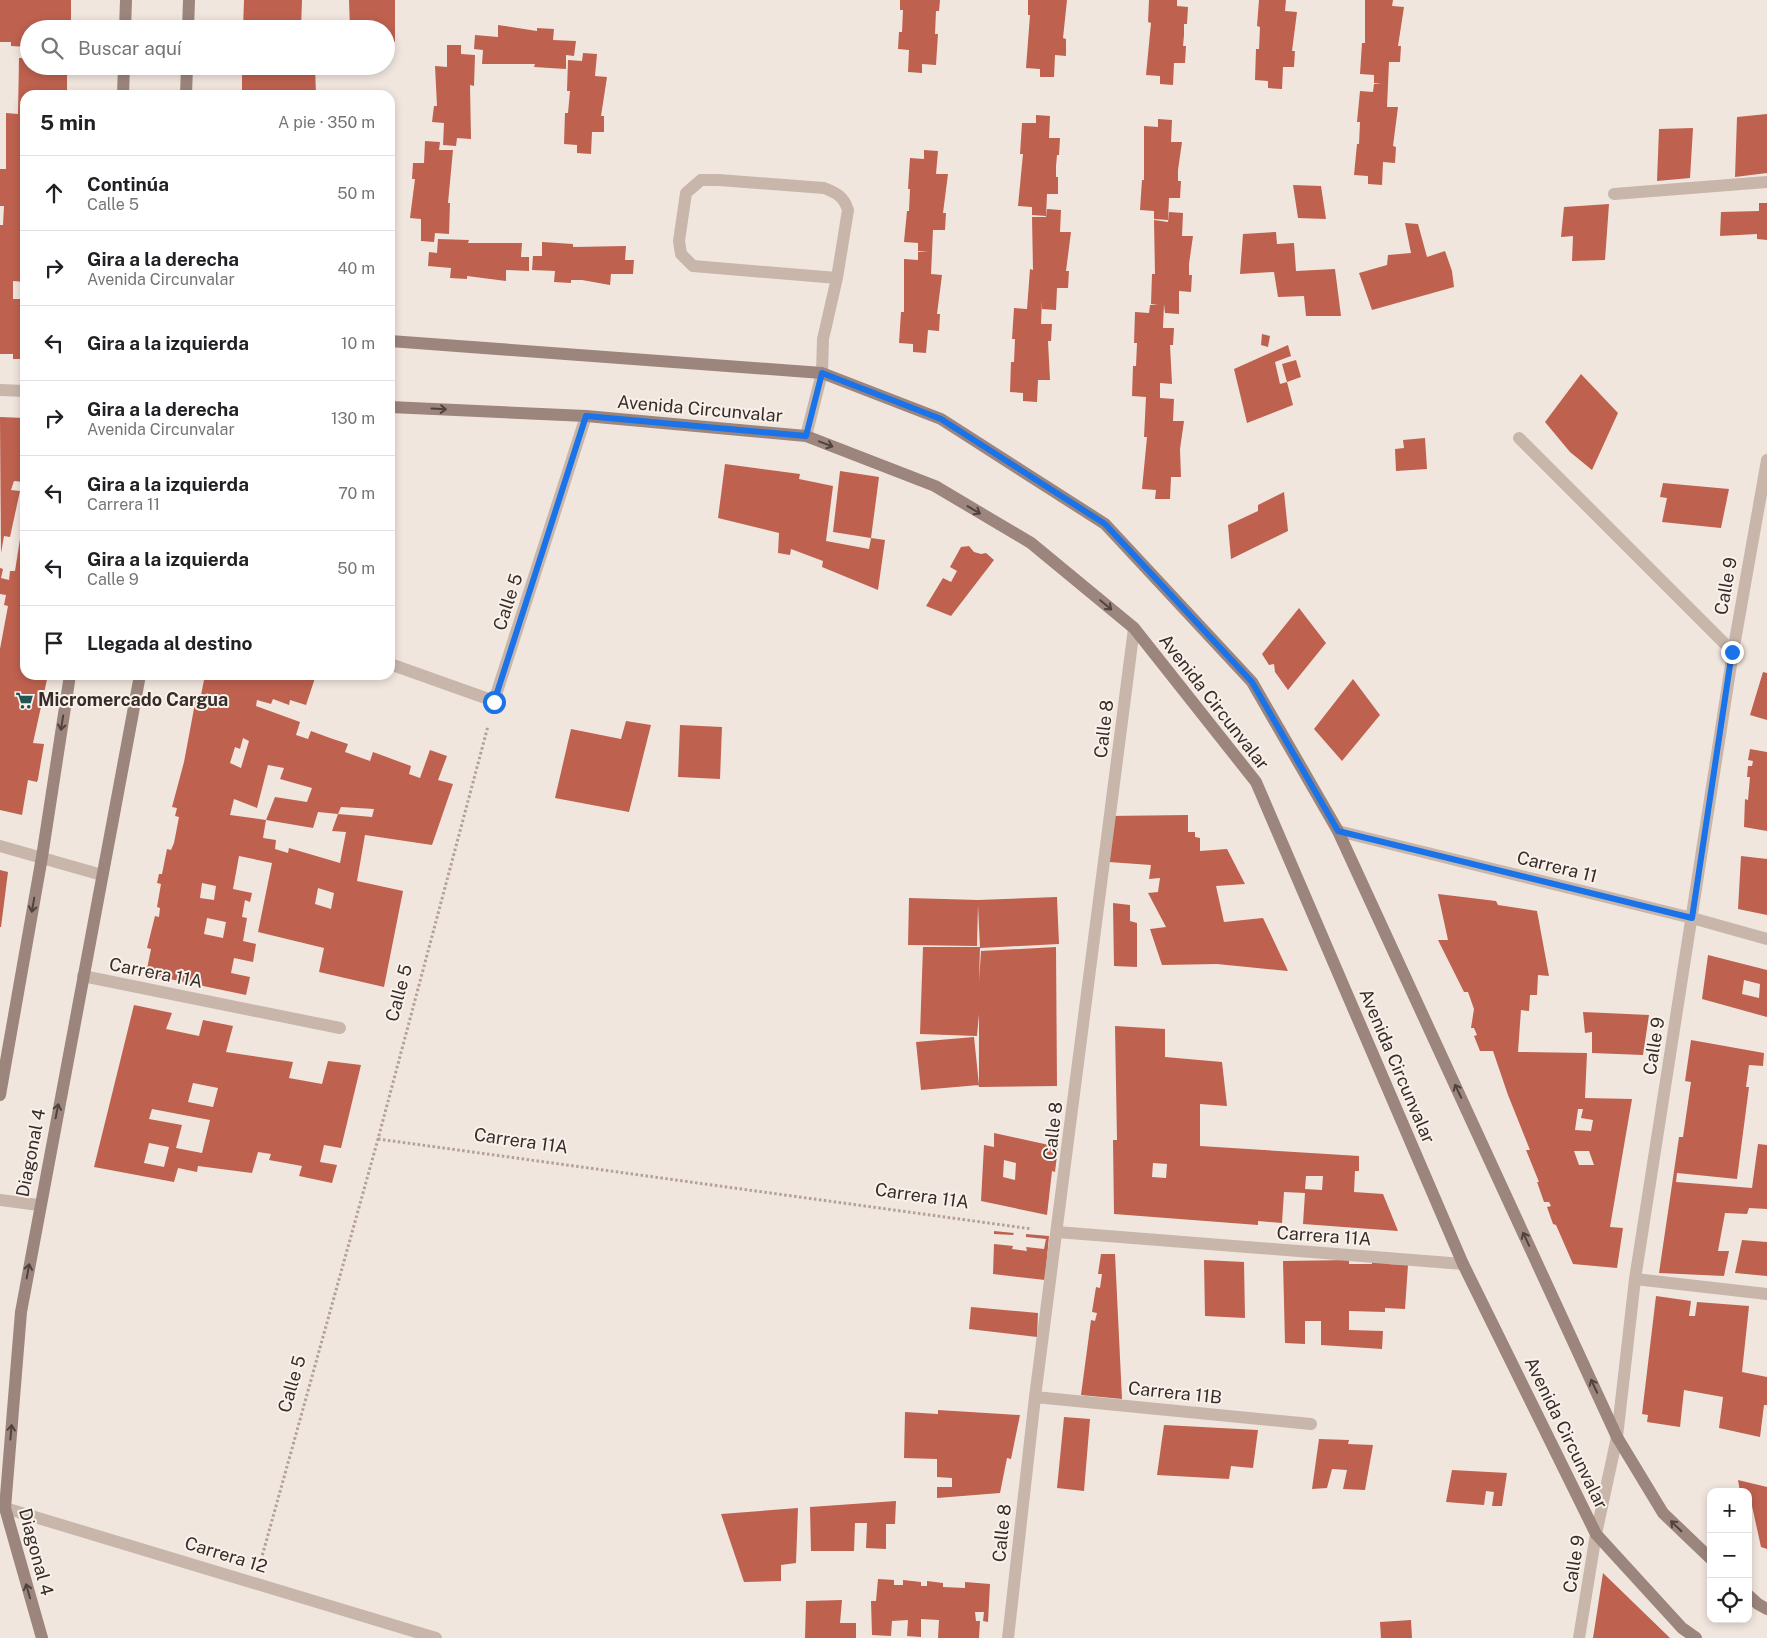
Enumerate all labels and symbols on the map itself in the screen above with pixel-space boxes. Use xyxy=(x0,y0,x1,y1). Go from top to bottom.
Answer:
street label: Avenida Circunvalar xyxy=(616,391,784,426)
one-way arrow xyxy=(430,405,446,414)
one-way arrow xyxy=(818,440,833,449)
one-way arrow xyxy=(967,505,981,515)
street label: Calle 9 xyxy=(1710,555,1741,616)
street label: Calle 5 xyxy=(489,571,527,633)
one-way arrow xyxy=(1099,599,1112,610)
street label: Avenida Circunvalar xyxy=(1155,630,1274,774)
route end xyxy=(1721,641,1744,664)
place label: Micromercado Cargua xyxy=(38,689,228,710)
supermarket icon: Micromercado Cargua xyxy=(14,690,34,710)
route start xyxy=(483,691,506,714)
street label: Calle 8 xyxy=(1090,699,1117,759)
one-way arrow xyxy=(57,715,67,731)
street label: Carrera 11 xyxy=(1515,846,1599,887)
one-way arrow xyxy=(28,896,38,912)
street label: Carrera 11A xyxy=(108,953,205,992)
street label: Calle 5 xyxy=(381,962,416,1024)
street label: Avenida Circunvalar xyxy=(1355,985,1440,1146)
street label: Calle 9 xyxy=(1639,1016,1668,1076)
one-way arrow xyxy=(1452,1084,1462,1099)
street label: Calle 8 xyxy=(1039,1101,1066,1161)
one-way arrow xyxy=(53,1103,63,1119)
street label: Diagonal 4 xyxy=(12,1107,49,1199)
street label: Carrera 11A xyxy=(473,1124,570,1158)
street label: Carrera 11A xyxy=(874,1179,971,1213)
street label: Carrera 11A xyxy=(1276,1222,1372,1249)
one-way arrow xyxy=(1520,1232,1530,1247)
one-way arrow xyxy=(24,1263,34,1279)
street label: Calle 5 xyxy=(273,1353,310,1415)
street label: Avenida Circunvalar xyxy=(1521,1354,1612,1512)
street label: Carrera 11B xyxy=(1127,1377,1223,1408)
one-way arrow xyxy=(1588,1379,1598,1394)
one-way arrow xyxy=(6,1424,16,1440)
street label: Calle 8 xyxy=(988,1503,1015,1563)
street label: Diagonal 4 xyxy=(15,1506,58,1598)
one-way arrow xyxy=(1670,1520,1682,1532)
street label: Carrera 12 xyxy=(182,1532,270,1577)
street label: Calle 9 xyxy=(1559,1534,1588,1594)
one-way arrow xyxy=(23,1584,33,1600)

